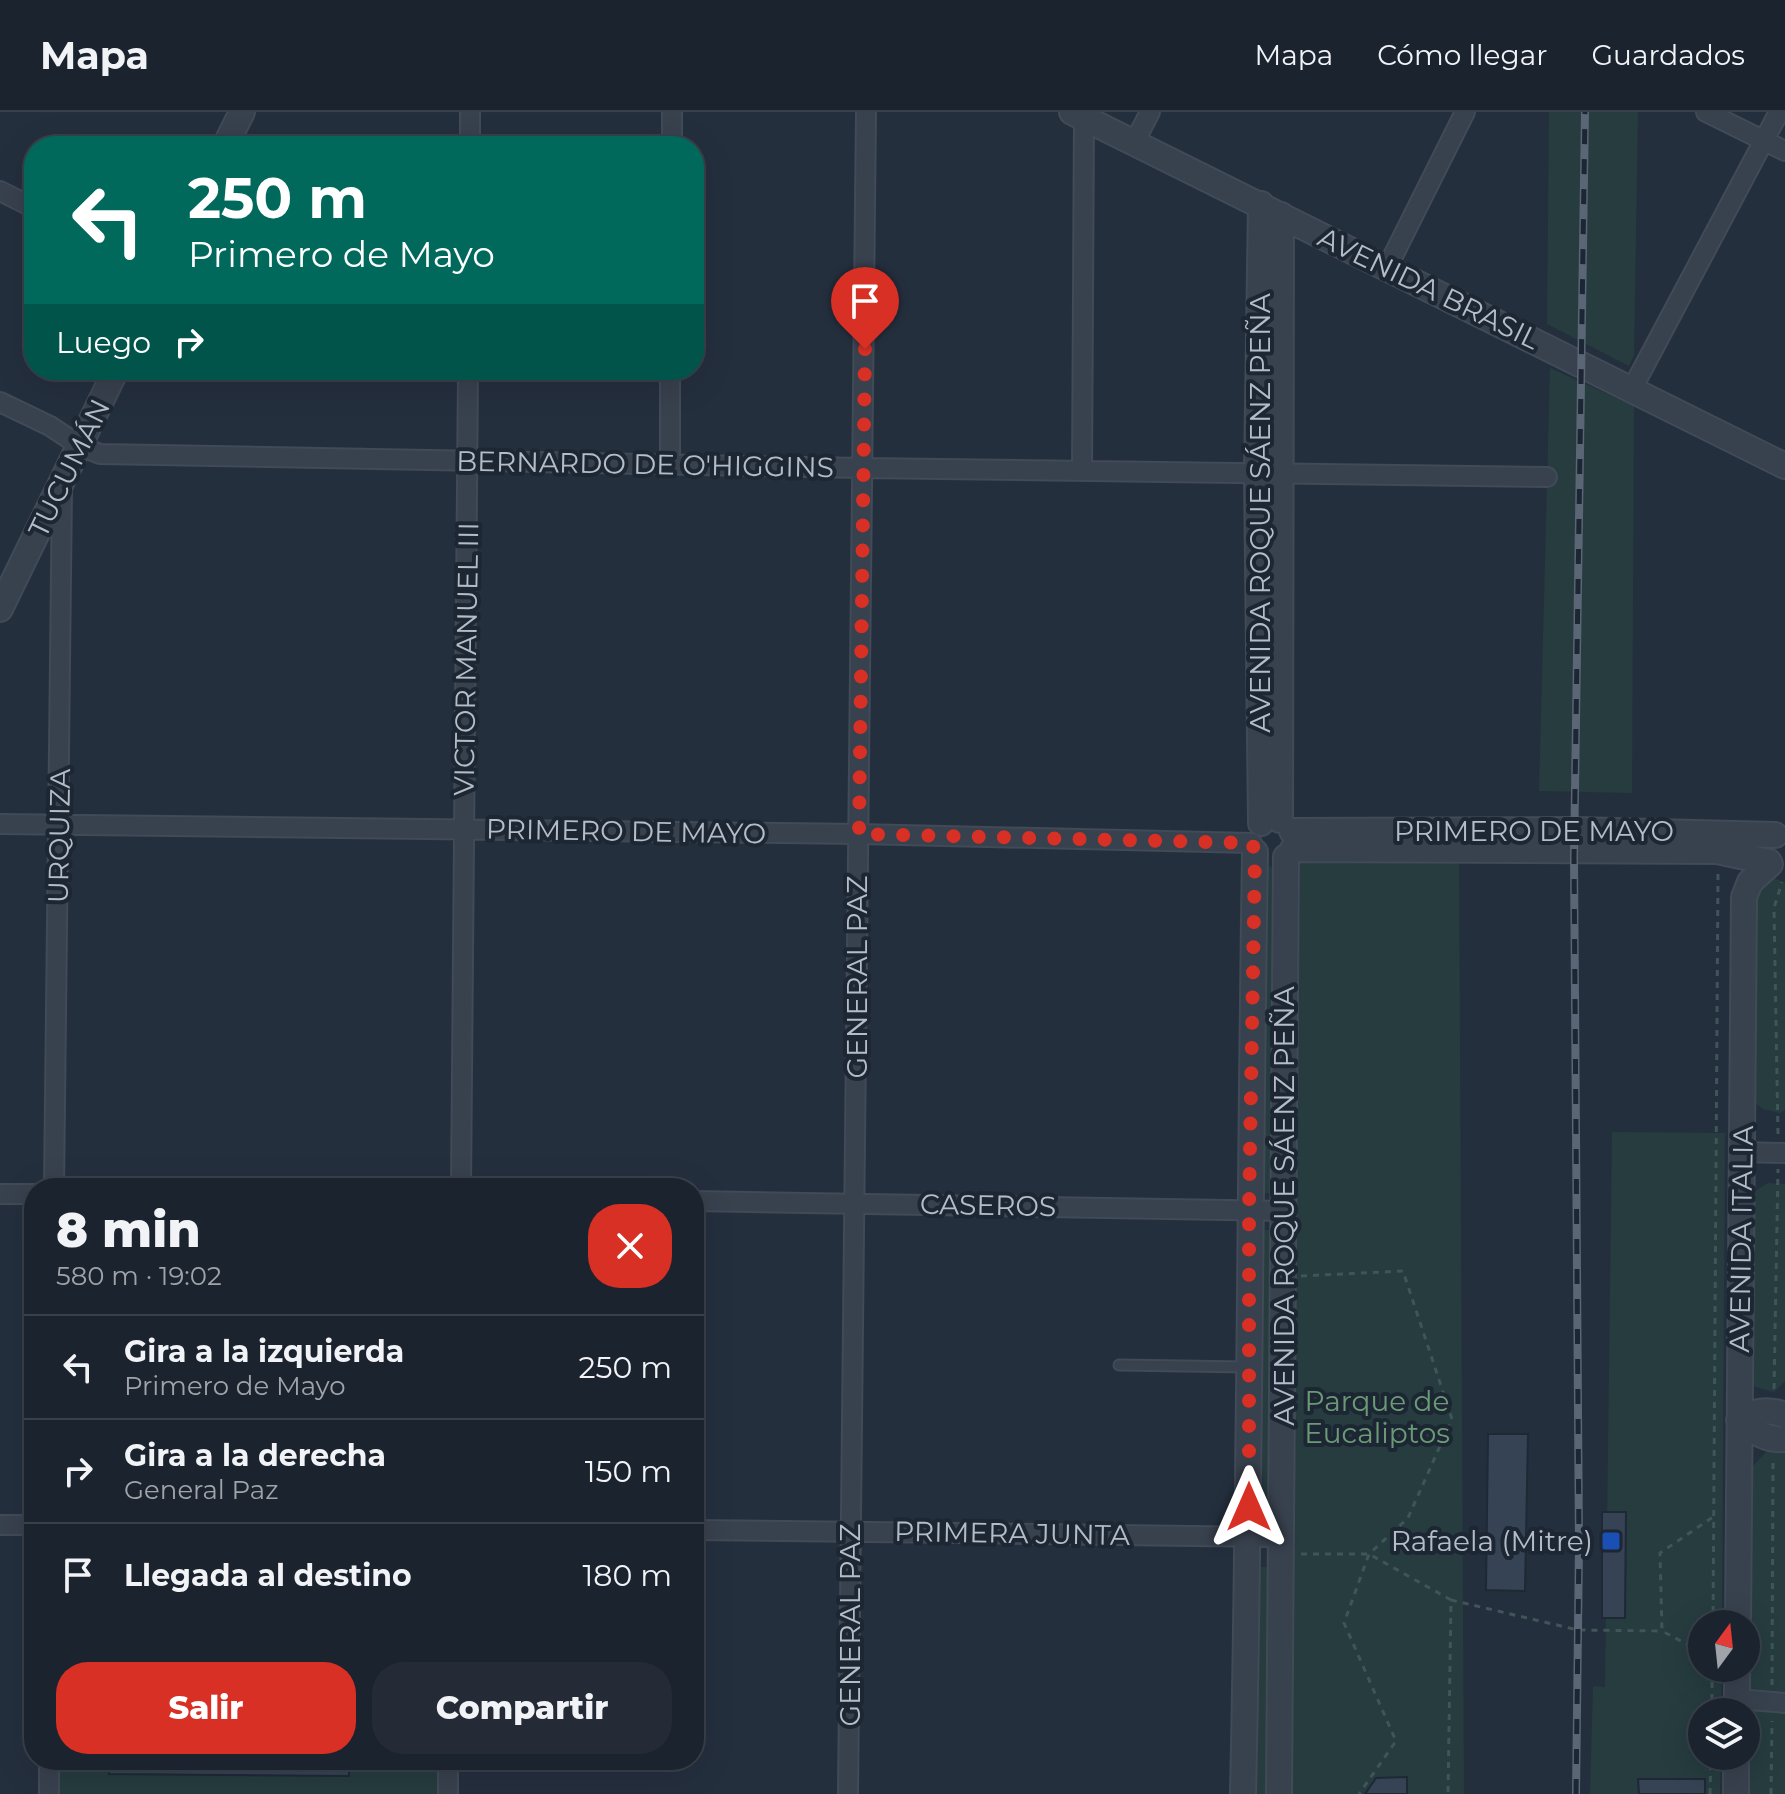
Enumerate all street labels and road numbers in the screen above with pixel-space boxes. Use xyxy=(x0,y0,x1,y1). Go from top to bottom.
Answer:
street label: AVENIDA BRASIL xyxy=(1313,220,1546,357)
street label: AVENIDA ROQUE SÁENZ PEÑA xyxy=(1243,292,1277,733)
street label: TUCUMÁN xyxy=(21,393,117,543)
street label: BERNARDO DE O'HIGGINS xyxy=(456,444,834,484)
street label: VICTOR MANUEL III xyxy=(447,522,485,796)
street label: URQUIZA xyxy=(41,767,77,904)
street label: PRIMERO DE MAYO xyxy=(486,812,766,850)
street label: PRIMERO DE MAYO xyxy=(1394,814,1674,848)
street label: GENERAL PAZ xyxy=(840,875,874,1079)
street label: AVENIDA ROQUE SÁENZ PEÑA xyxy=(1267,985,1301,1426)
street label: AVENIDA ITALIA xyxy=(1722,1124,1760,1353)
street label: CASEROS xyxy=(920,1187,1056,1223)
street label: PRIMERA JUNTA xyxy=(894,1514,1131,1552)
street label: GENERAL PAZ xyxy=(833,1523,867,1727)

